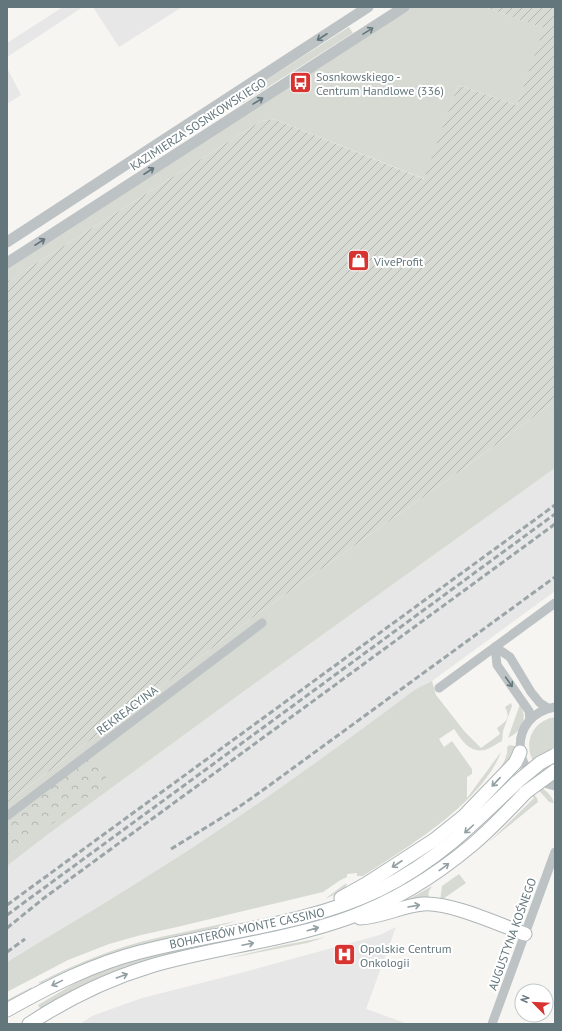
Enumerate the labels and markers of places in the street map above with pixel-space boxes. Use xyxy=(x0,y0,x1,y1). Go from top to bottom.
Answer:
place label: Sosnkowskiego - Centrum Handlowe (336) xyxy=(316,69,444,98)
bus stop icon: Sosnkowskiego - Centrum Handlowe (336) xyxy=(287,70,313,96)
shop icon: ViveProfit xyxy=(345,248,371,274)
place label: ViveProfit xyxy=(373,254,423,269)
place label: Opolskie Centrum Onkologii xyxy=(360,941,451,970)
hospital icon: Opolskie Centrum Onkologii xyxy=(332,942,358,968)

